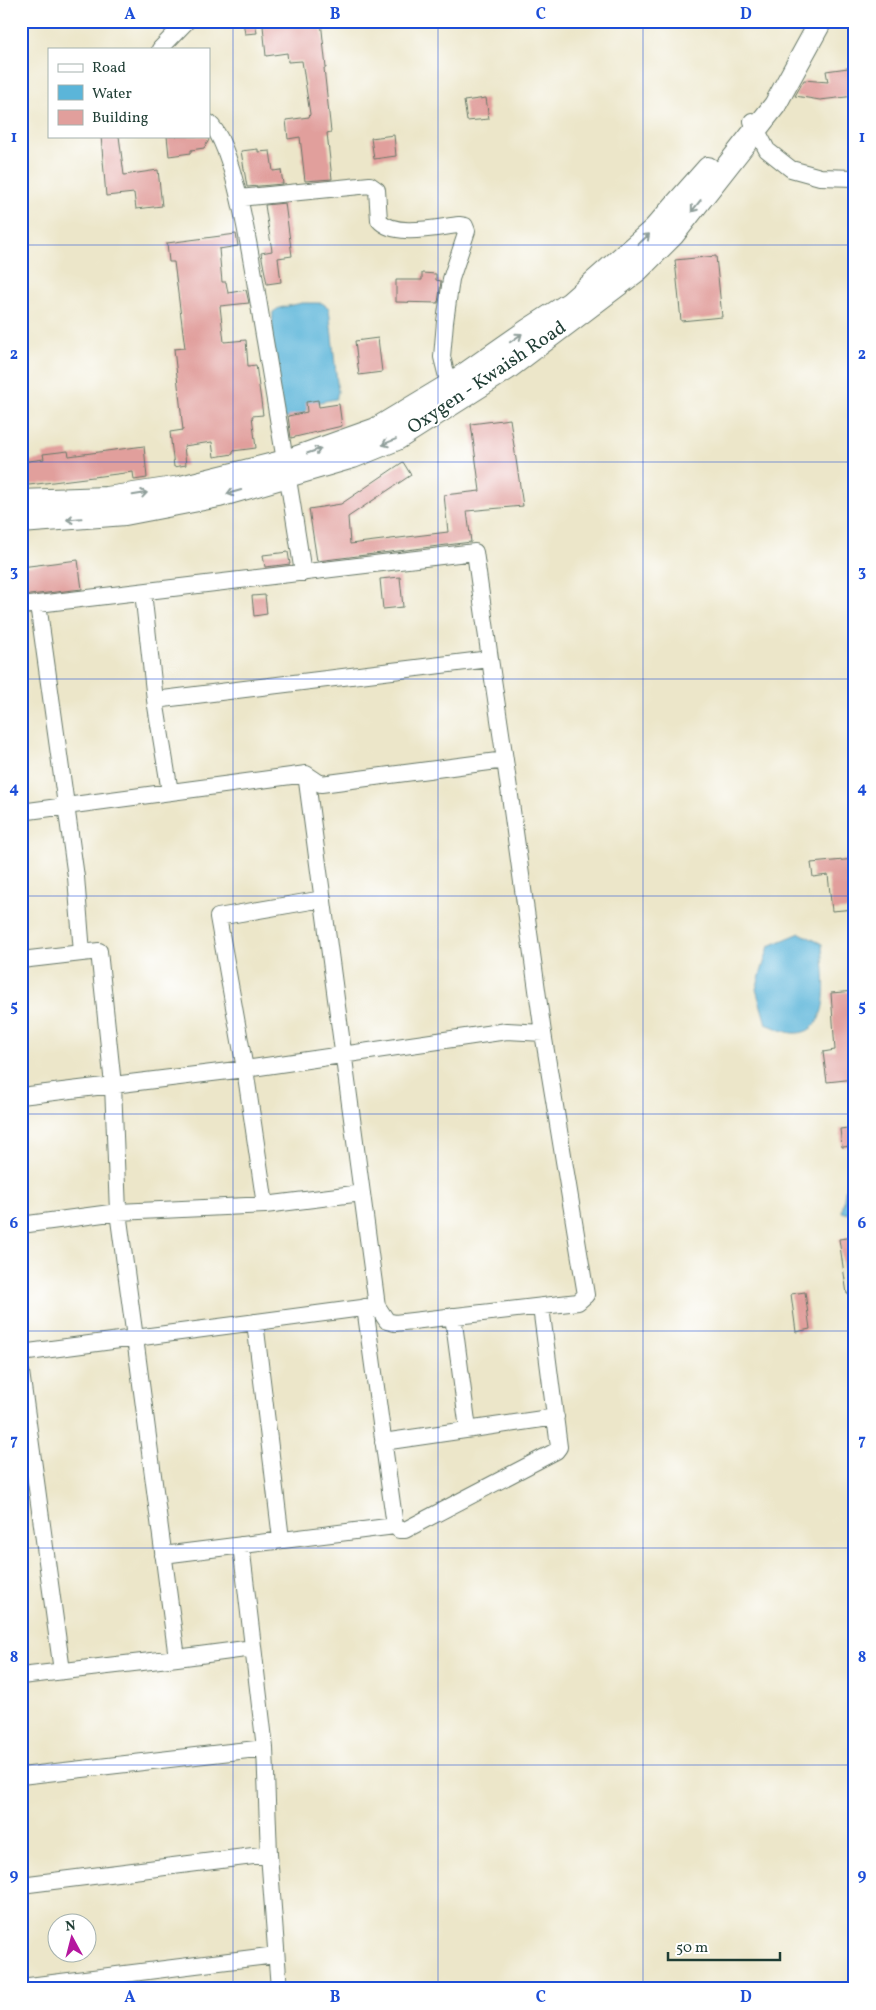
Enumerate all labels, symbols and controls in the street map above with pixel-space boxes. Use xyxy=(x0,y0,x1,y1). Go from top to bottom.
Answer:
text: A xyxy=(124,4,136,26)
text: B xyxy=(330,4,341,26)
text: C xyxy=(536,4,546,26)
text: D xyxy=(740,4,752,26)
legend xyxy=(48,48,210,138)
text: Road xyxy=(92,58,126,79)
text: Water xyxy=(92,84,132,105)
text: Building xyxy=(92,108,149,129)
text: 1 xyxy=(11,127,17,149)
text: 1 xyxy=(859,127,865,149)
one-way arrow xyxy=(691,199,701,213)
one-way arrow xyxy=(638,233,650,245)
street label: Oxygen - Kwaish Road xyxy=(402,315,572,441)
one-way arrow xyxy=(509,333,523,343)
text: 2 xyxy=(10,344,18,366)
text: 2 xyxy=(858,344,866,366)
one-way arrow xyxy=(382,438,397,448)
one-way arrow xyxy=(306,446,321,455)
one-way arrow xyxy=(227,487,243,497)
one-way arrow xyxy=(131,488,147,498)
one-way arrow xyxy=(67,514,83,523)
text: 3 xyxy=(10,561,18,583)
text: 3 xyxy=(858,561,866,583)
text: 4 xyxy=(9,778,19,800)
text: 4 xyxy=(857,778,867,800)
text: 5 xyxy=(10,996,18,1018)
text: 5 xyxy=(858,996,866,1018)
text: 6 xyxy=(10,1213,19,1235)
text: 6 xyxy=(858,1213,867,1235)
text: 7 xyxy=(10,1430,18,1452)
text: 7 xyxy=(858,1430,866,1452)
text: 8 xyxy=(10,1647,18,1669)
text: 8 xyxy=(858,1647,866,1669)
text: 9 xyxy=(10,1865,19,1887)
text: 9 xyxy=(858,1865,867,1887)
north arrow xyxy=(48,1912,98,1962)
text: N xyxy=(64,1917,77,1937)
scale bar xyxy=(668,1930,781,1962)
text: 50 m xyxy=(676,1938,708,1959)
text: A xyxy=(124,1987,136,2009)
text: B xyxy=(330,1987,341,2009)
text: C xyxy=(536,1987,546,2009)
text: D xyxy=(740,1987,752,2009)

